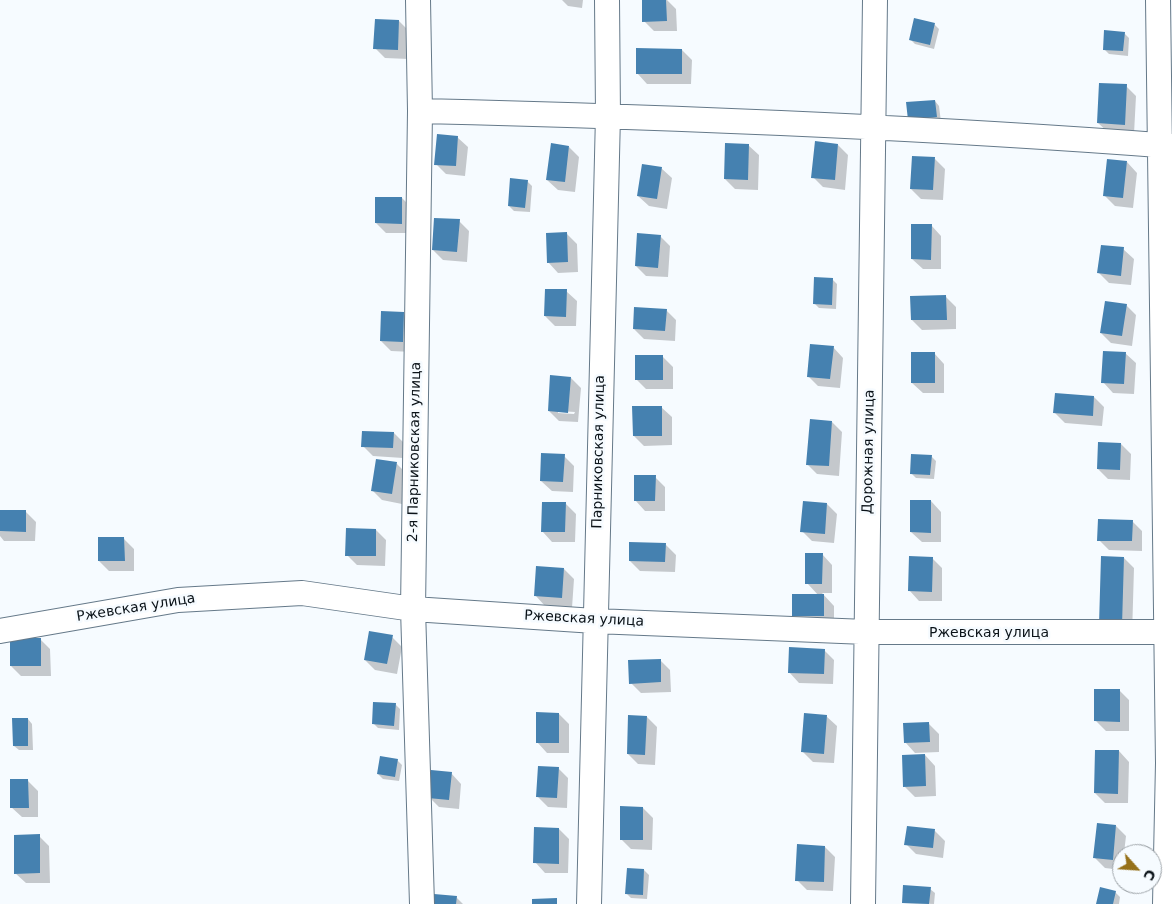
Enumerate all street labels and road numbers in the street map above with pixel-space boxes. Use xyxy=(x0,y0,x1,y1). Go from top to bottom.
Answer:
street label: 2-я Парниковская улица xyxy=(405,362,425,542)
street label: Парниковская улица xyxy=(589,375,609,529)
street label: Дорожная улица xyxy=(860,390,878,514)
street label: Ржевская улица xyxy=(75,590,197,626)
street label: Ржевская улица xyxy=(524,607,644,631)
street label: Ржевская улица xyxy=(929,625,1049,641)

